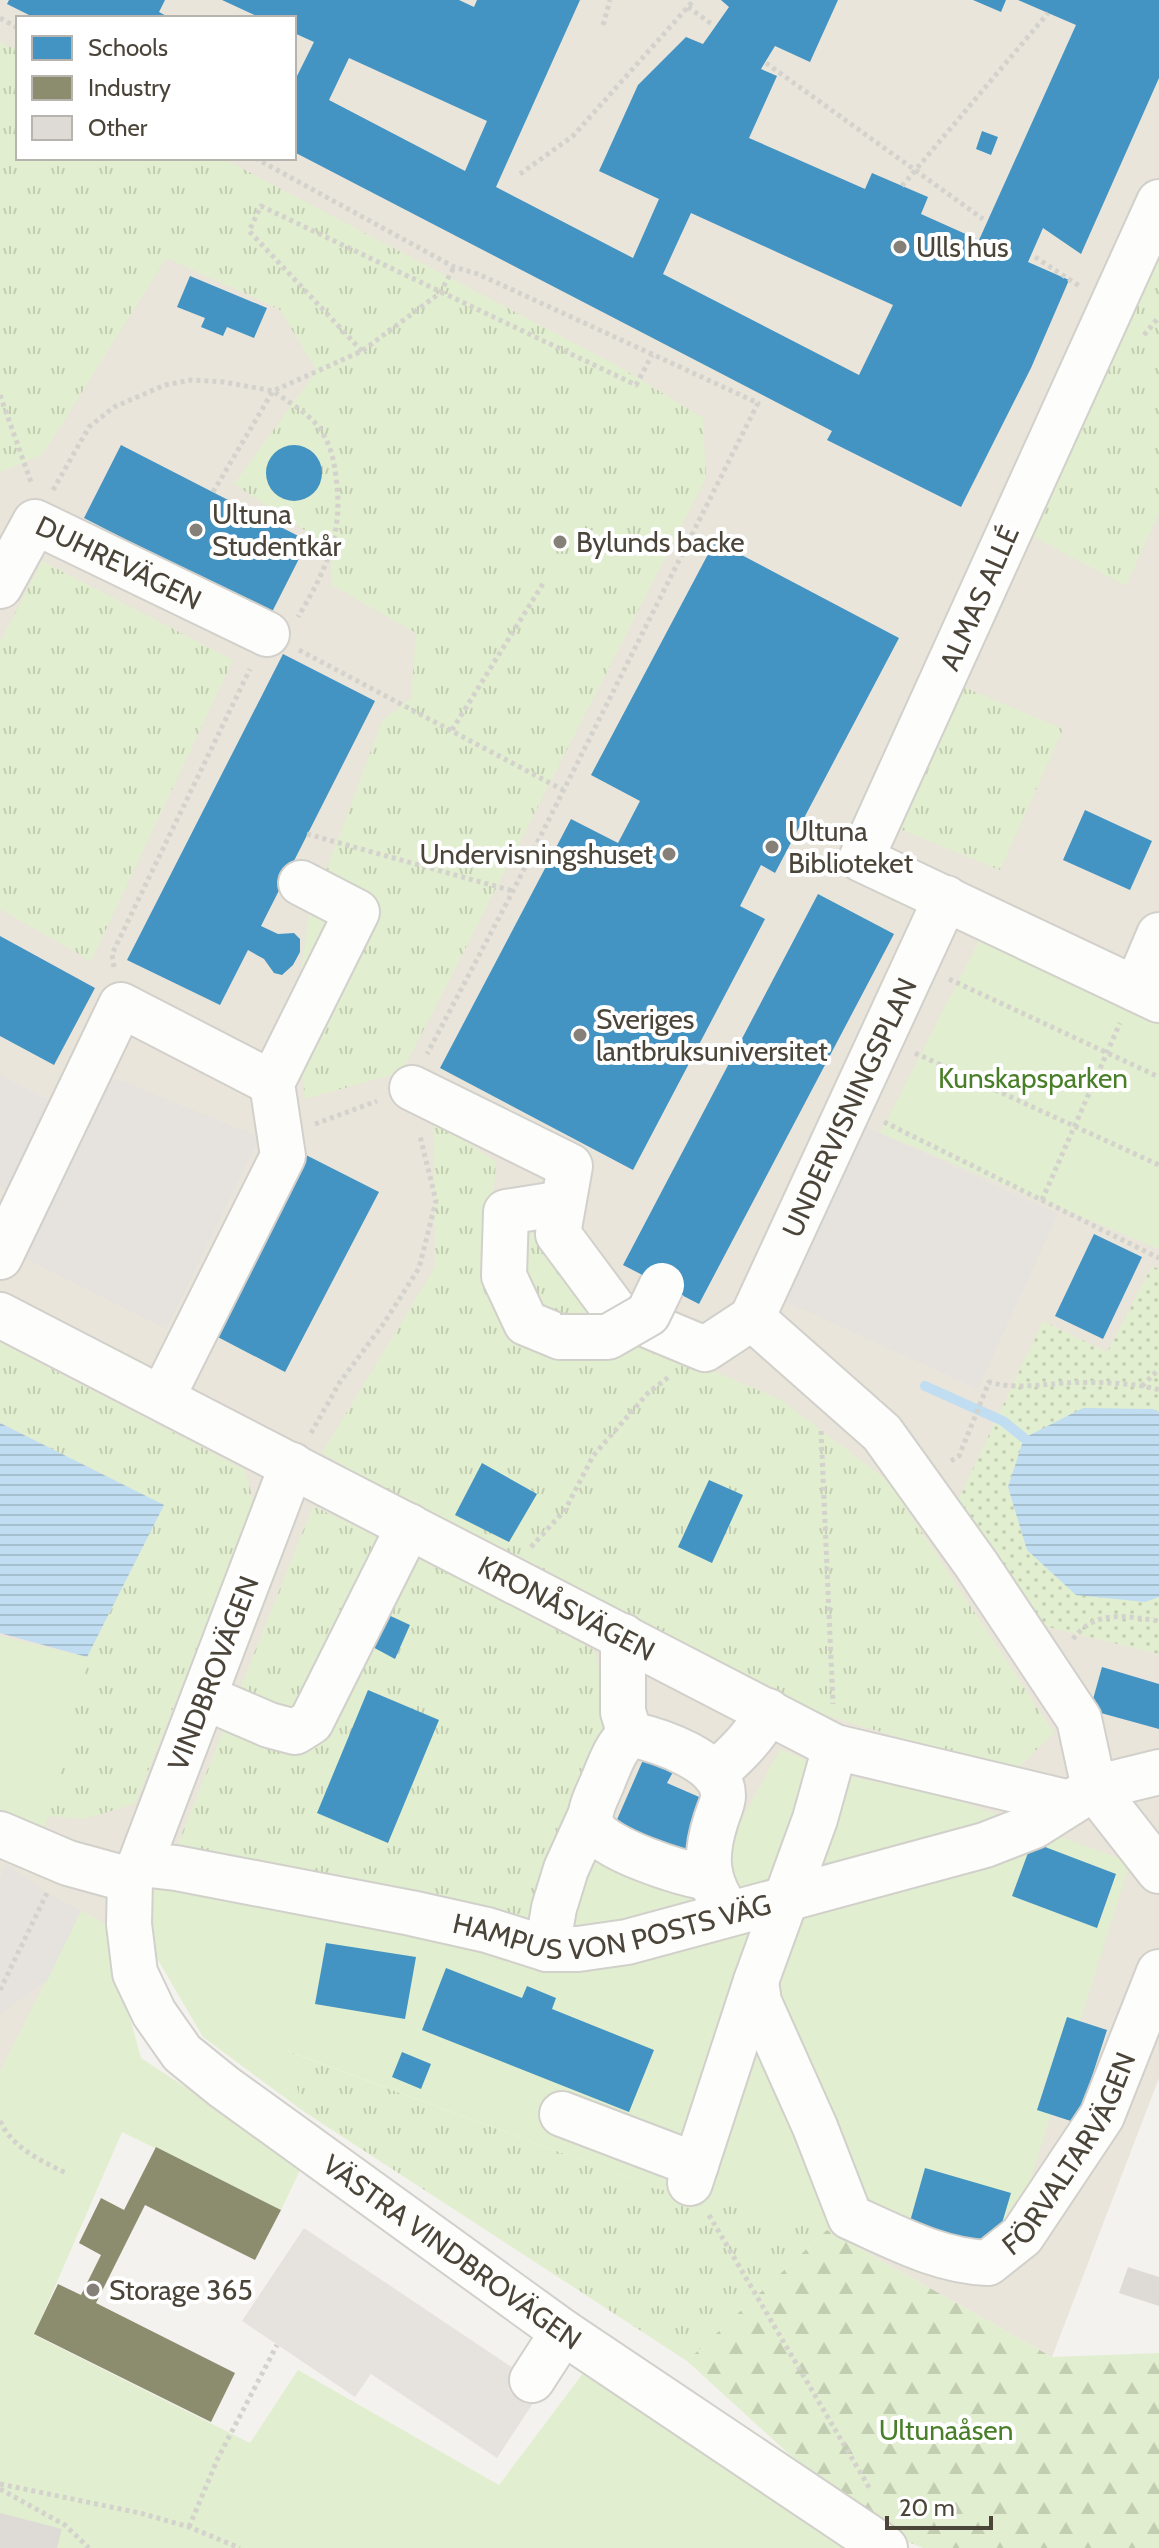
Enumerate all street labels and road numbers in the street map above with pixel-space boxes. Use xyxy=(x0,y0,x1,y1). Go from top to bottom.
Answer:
street label: DUHREVÄGEN xyxy=(31,508,207,617)
street label: ALMAS ALLÉ xyxy=(932,520,1026,676)
street label: UNDERVISNINGSPLAN xyxy=(775,972,924,1243)
street label: KRONÅSVÄGEN xyxy=(473,1548,661,1668)
street label: VINDBROVÄGEN xyxy=(160,1571,266,1775)
street label: HAMPUS VON POSTS VÄG xyxy=(450,1887,775,1966)
street label: FÖRVALTARVÄGEN xyxy=(995,2047,1143,2262)
street label: VÄSTRA VINDBROVÄGEN xyxy=(316,2147,588,2357)

